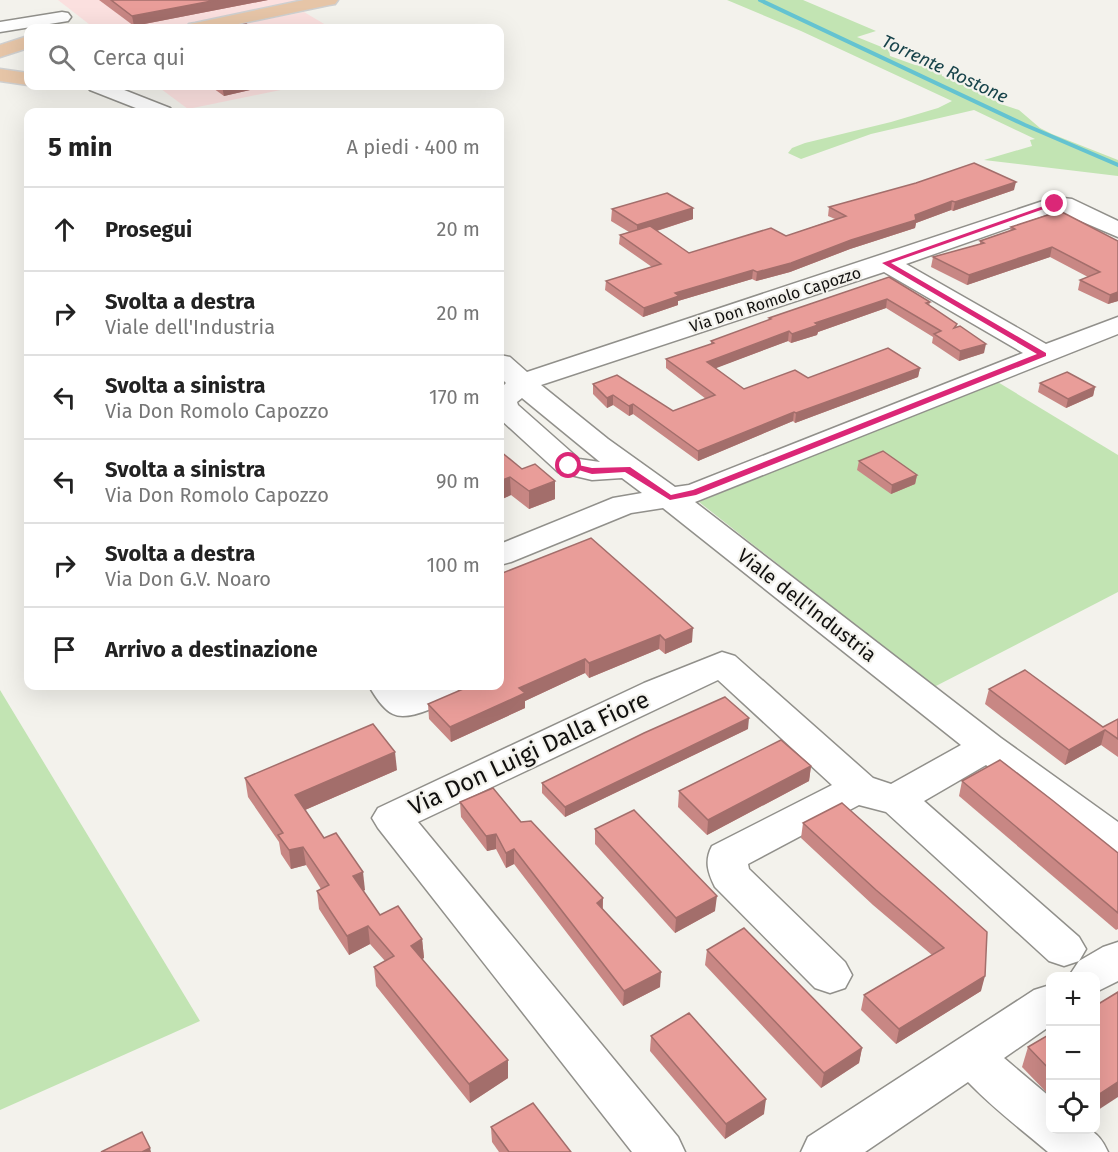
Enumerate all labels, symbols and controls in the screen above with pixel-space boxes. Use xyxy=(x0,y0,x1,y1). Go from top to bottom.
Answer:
search box xyxy=(24,24,504,90)
water label: Torrente Rostone xyxy=(878,30,1012,108)
icon: search xyxy=(45,41,78,74)
text: Cerca qui xyxy=(93,44,185,71)
text: 5 min xyxy=(48,132,112,163)
text: A piedi · 400 m xyxy=(346,135,480,159)
route end xyxy=(1041,190,1067,216)
icon: ahead xyxy=(48,213,81,246)
text: Prosegui xyxy=(105,216,192,243)
text: 20 m xyxy=(437,217,480,241)
street label: Via Don Romolo Capozzo xyxy=(687,263,863,336)
text: Svolta a destra xyxy=(105,288,255,315)
icon: right xyxy=(48,297,81,330)
text: 20 m xyxy=(437,301,480,325)
text: Viale dell'Industria xyxy=(105,315,275,339)
text: Svolta a sinistra xyxy=(105,372,266,399)
icon: left xyxy=(48,381,81,414)
text: 170 m xyxy=(429,385,480,409)
text: Via Don Romolo Capozzo xyxy=(105,399,329,423)
route start xyxy=(555,452,581,478)
text: Svolta a sinistra xyxy=(105,456,266,483)
icon: left xyxy=(48,465,81,498)
text: 90 m xyxy=(436,469,480,493)
text: Via Don Romolo Capozzo xyxy=(105,483,329,507)
text: Svolta a destra xyxy=(105,540,255,567)
street label: Viale dell'Industria xyxy=(733,543,881,667)
icon: right xyxy=(48,549,81,582)
text: 100 m xyxy=(427,553,480,577)
text: Via Don G.V. Noaro xyxy=(105,567,271,591)
icon: arrive xyxy=(48,633,81,666)
text: Arrivo a destinazione xyxy=(105,636,318,663)
street label: Via Don Luigi Dalla Fiore xyxy=(404,685,654,821)
map controls xyxy=(1046,972,1100,1134)
button: + xyxy=(1046,972,1100,1026)
button: − xyxy=(1046,1026,1100,1080)
button: locate xyxy=(1046,1080,1100,1134)

